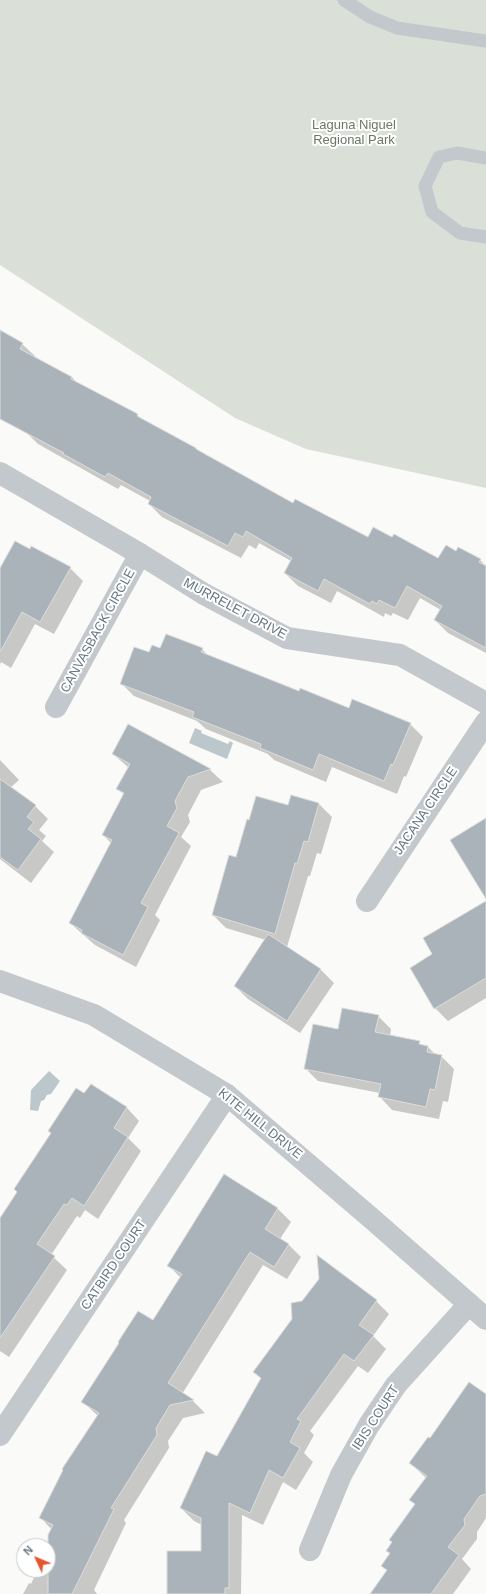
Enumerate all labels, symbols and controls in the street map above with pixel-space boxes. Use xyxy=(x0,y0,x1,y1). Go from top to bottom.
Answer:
park label: Laguna Niguel Regional Park xyxy=(312,117,396,148)
street label: CANVASBACK CIRCLE xyxy=(57,566,139,696)
street label: MURRELET DRIVE xyxy=(181,575,289,643)
street label: JACANA CIRCLE xyxy=(391,764,461,858)
street label: KITE HILL DRIVE xyxy=(215,1085,305,1163)
street label: CATBIRD COURT xyxy=(78,1217,150,1313)
street label: IBIS COURT xyxy=(349,1383,403,1453)
north arrow xyxy=(16,1538,56,1578)
text: N xyxy=(21,1543,35,1557)

